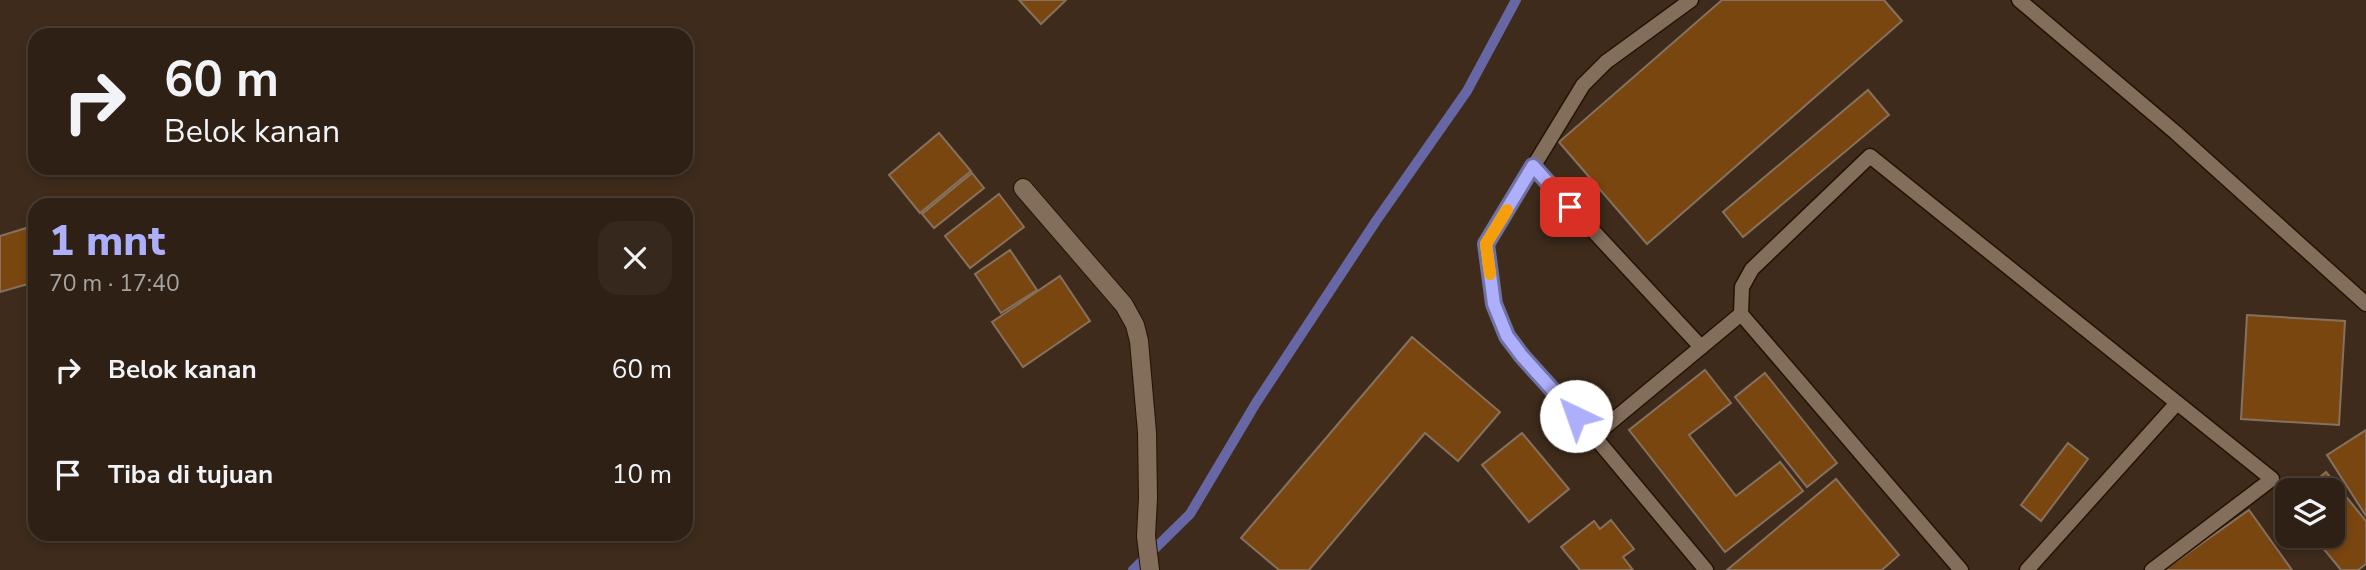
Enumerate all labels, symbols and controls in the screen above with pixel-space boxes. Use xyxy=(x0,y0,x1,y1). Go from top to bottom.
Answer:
text: 60 m xyxy=(164,46,279,113)
icon: right xyxy=(49,56,140,147)
text: Belok kanan xyxy=(164,110,340,153)
pin xyxy=(1540,177,1600,237)
icon: arrive xyxy=(1551,188,1589,226)
text: 1 mnt xyxy=(49,213,165,270)
button: close xyxy=(598,221,672,295)
text: 70 m · 17:40 xyxy=(49,268,180,299)
icon: right xyxy=(49,351,87,389)
text: Belok kanan xyxy=(108,352,257,387)
text: 60 m xyxy=(612,352,672,387)
position arrow xyxy=(1539,379,1613,453)
icon: arrive xyxy=(49,456,87,494)
text: Tiba di tujuan xyxy=(108,457,273,492)
text: 10 m xyxy=(612,457,672,492)
map controls xyxy=(2275,478,2345,548)
button: layers xyxy=(2275,478,2345,548)

